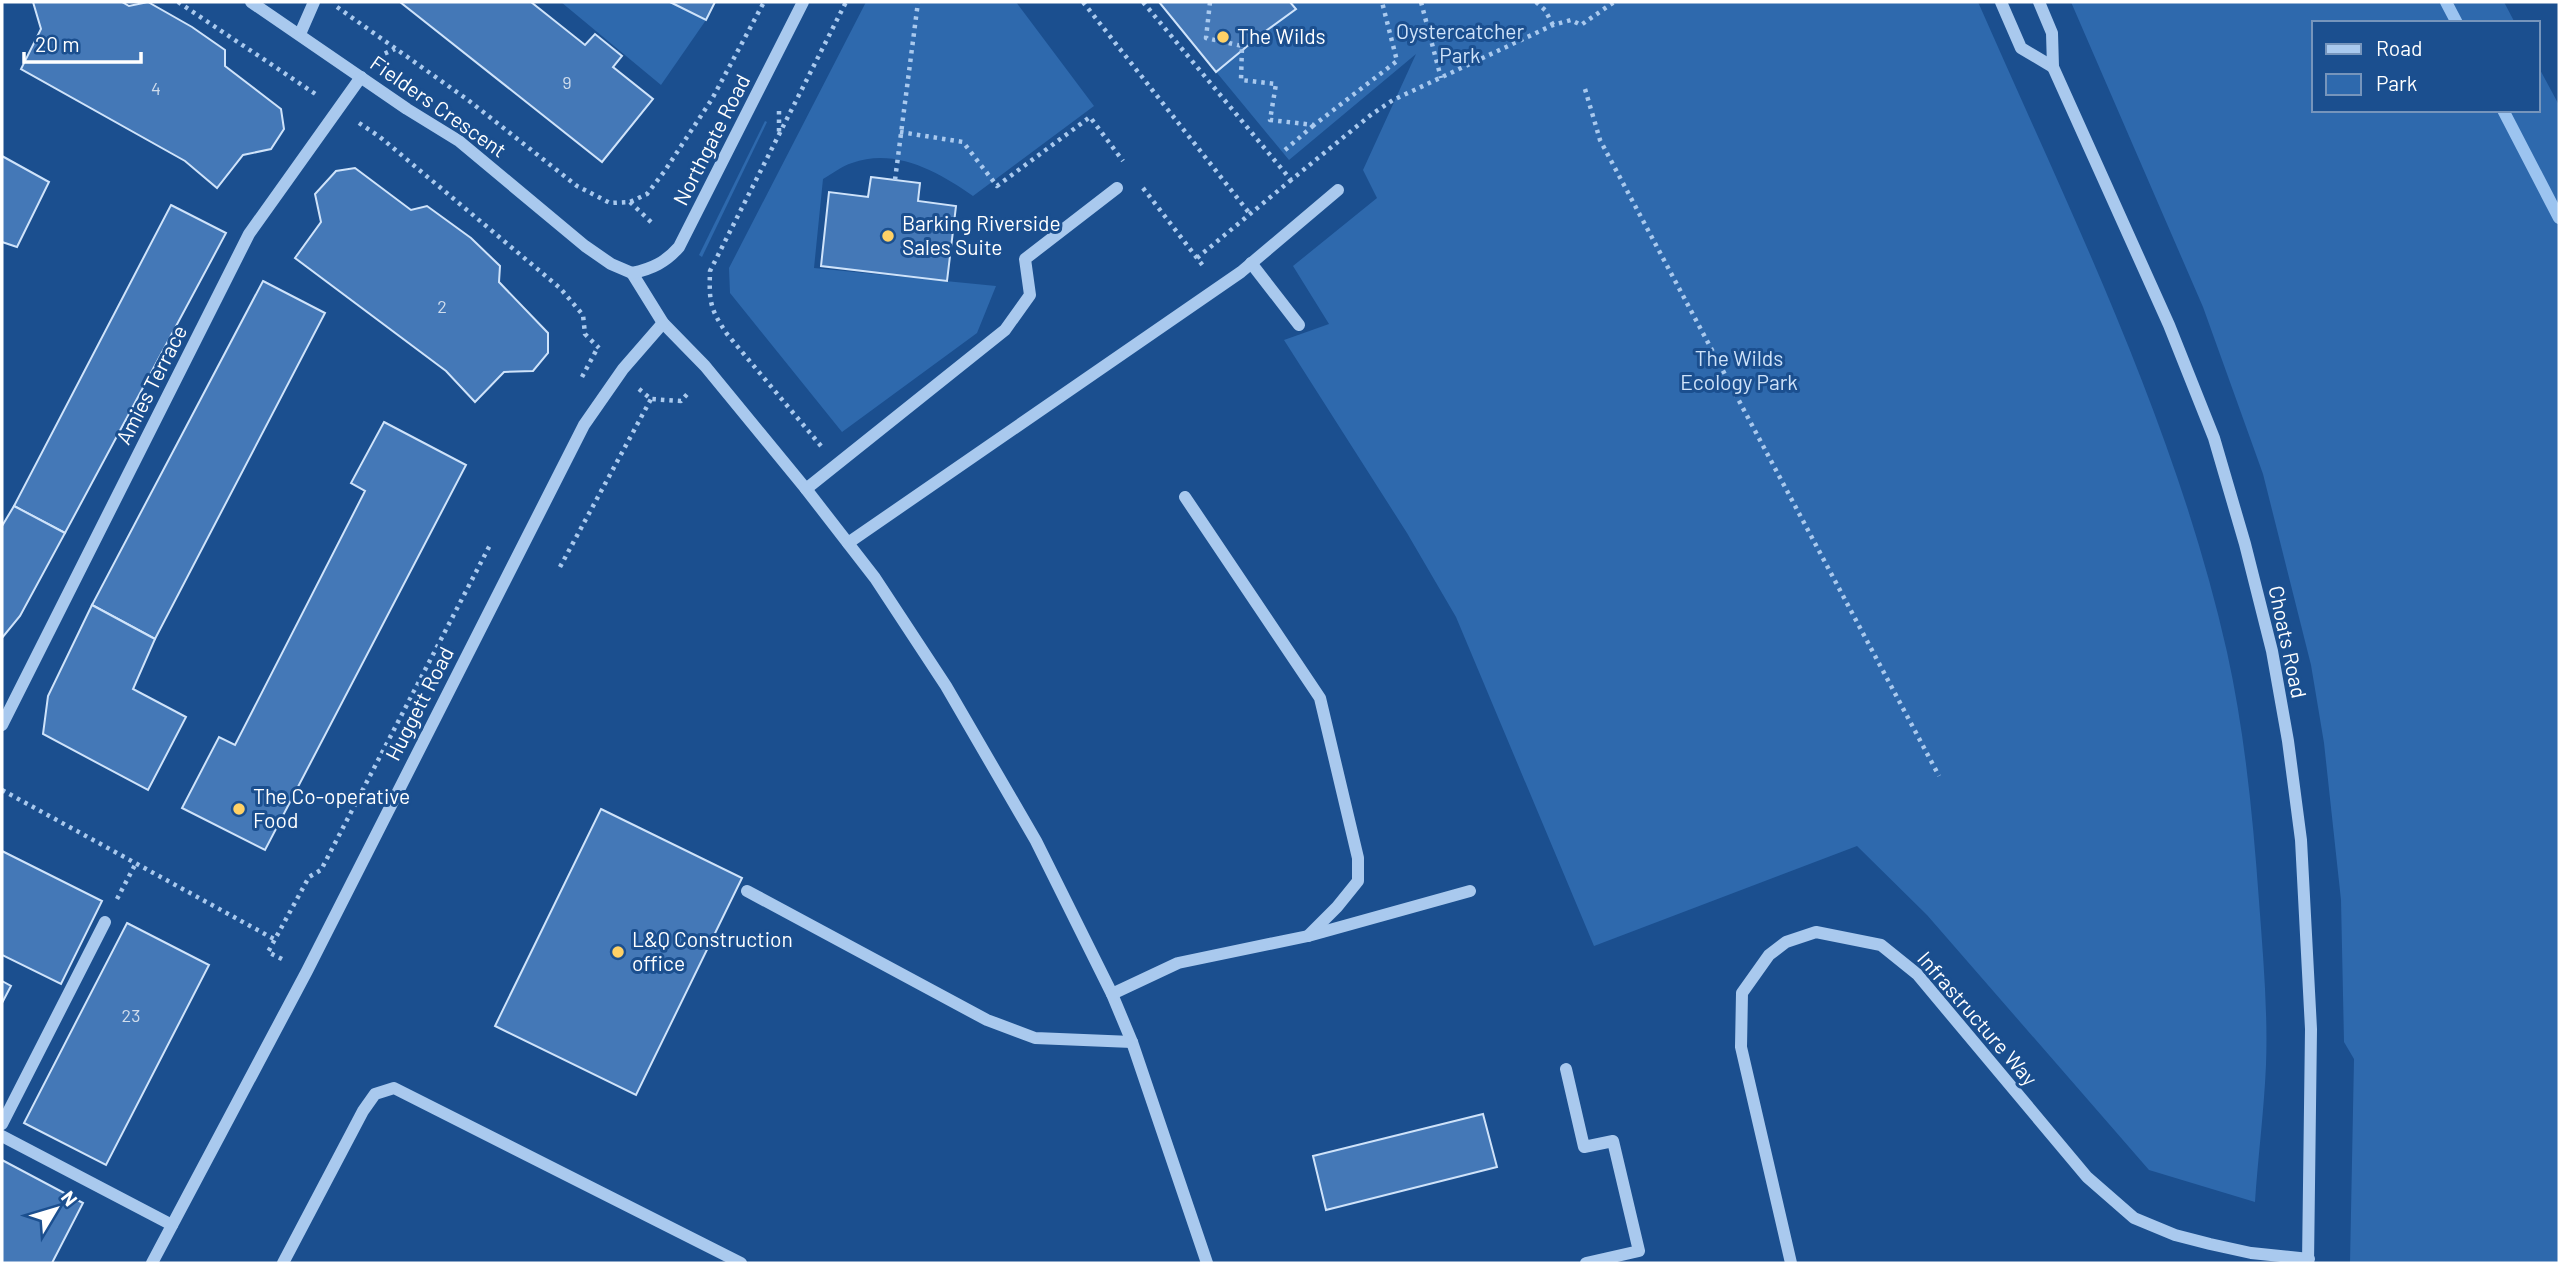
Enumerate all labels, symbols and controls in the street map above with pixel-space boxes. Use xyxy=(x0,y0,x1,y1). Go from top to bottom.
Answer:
park label: Oystercatcher Park xyxy=(1396,18,1524,67)
scale bar xyxy=(24,21,142,65)
legend xyxy=(2312,21,2540,112)
place label: The Wilds xyxy=(1237,23,1326,48)
marker: The Wilds xyxy=(1215,29,1231,45)
text: 20 m xyxy=(35,31,80,56)
text: Road xyxy=(2376,35,2422,60)
street label: Fielders Crescent xyxy=(366,50,512,162)
street label: Northgate Road xyxy=(667,70,754,209)
text: Park xyxy=(2376,70,2417,95)
house number: 9 xyxy=(562,71,572,93)
house number: 4 xyxy=(151,77,161,99)
place label: Barking Riverside Sales Suite xyxy=(902,210,1061,259)
marker: Barking Riverside Sales Suite xyxy=(880,228,896,244)
house number: 2 xyxy=(437,295,447,317)
street label: Amies Terrace xyxy=(110,321,191,448)
park label: The Wilds Ecology Park xyxy=(1680,345,1798,394)
street label: Choats Road xyxy=(2264,583,2313,700)
street label: Huggett Road xyxy=(379,642,458,764)
place label: The Co-operative Food xyxy=(253,783,410,832)
marker: The Co-operative Food xyxy=(231,801,247,817)
place label: L&Q Construction office xyxy=(632,926,793,975)
marker: L&Q Construction office xyxy=(610,944,626,960)
street label: Infrastructure Way xyxy=(1913,946,2043,1090)
house number: 23 xyxy=(122,1004,140,1026)
north arrow xyxy=(21,1174,91,1244)
text: N xyxy=(57,1186,83,1210)

